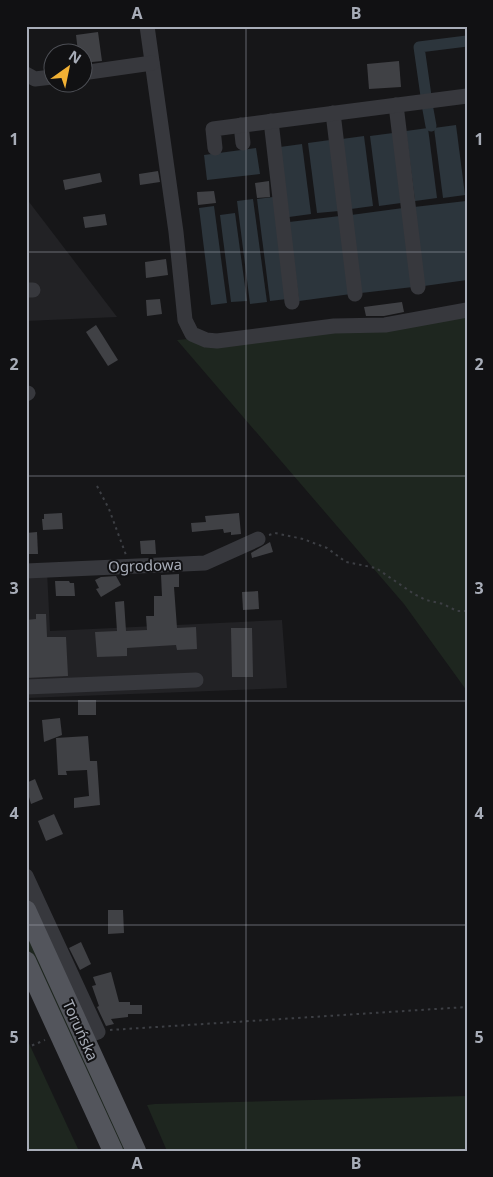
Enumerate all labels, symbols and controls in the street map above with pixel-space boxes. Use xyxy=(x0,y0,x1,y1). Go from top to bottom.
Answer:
text: A xyxy=(131,2,143,24)
text: B xyxy=(351,2,361,24)
north arrow xyxy=(42,42,92,92)
text: N xyxy=(65,46,85,68)
text: 1 xyxy=(9,128,19,150)
text: 1 xyxy=(474,128,484,150)
text: 2 xyxy=(9,353,19,375)
text: 2 xyxy=(474,353,484,375)
street label: Ogrodowa xyxy=(108,554,182,576)
text: 3 xyxy=(9,577,19,599)
text: 3 xyxy=(474,577,484,599)
text: 4 xyxy=(9,802,19,824)
text: 4 xyxy=(474,802,484,824)
street label: Toruńska xyxy=(59,996,103,1064)
text: 5 xyxy=(9,1026,19,1048)
text: 5 xyxy=(474,1026,484,1048)
text: A xyxy=(131,1152,143,1174)
text: B xyxy=(351,1152,361,1174)

